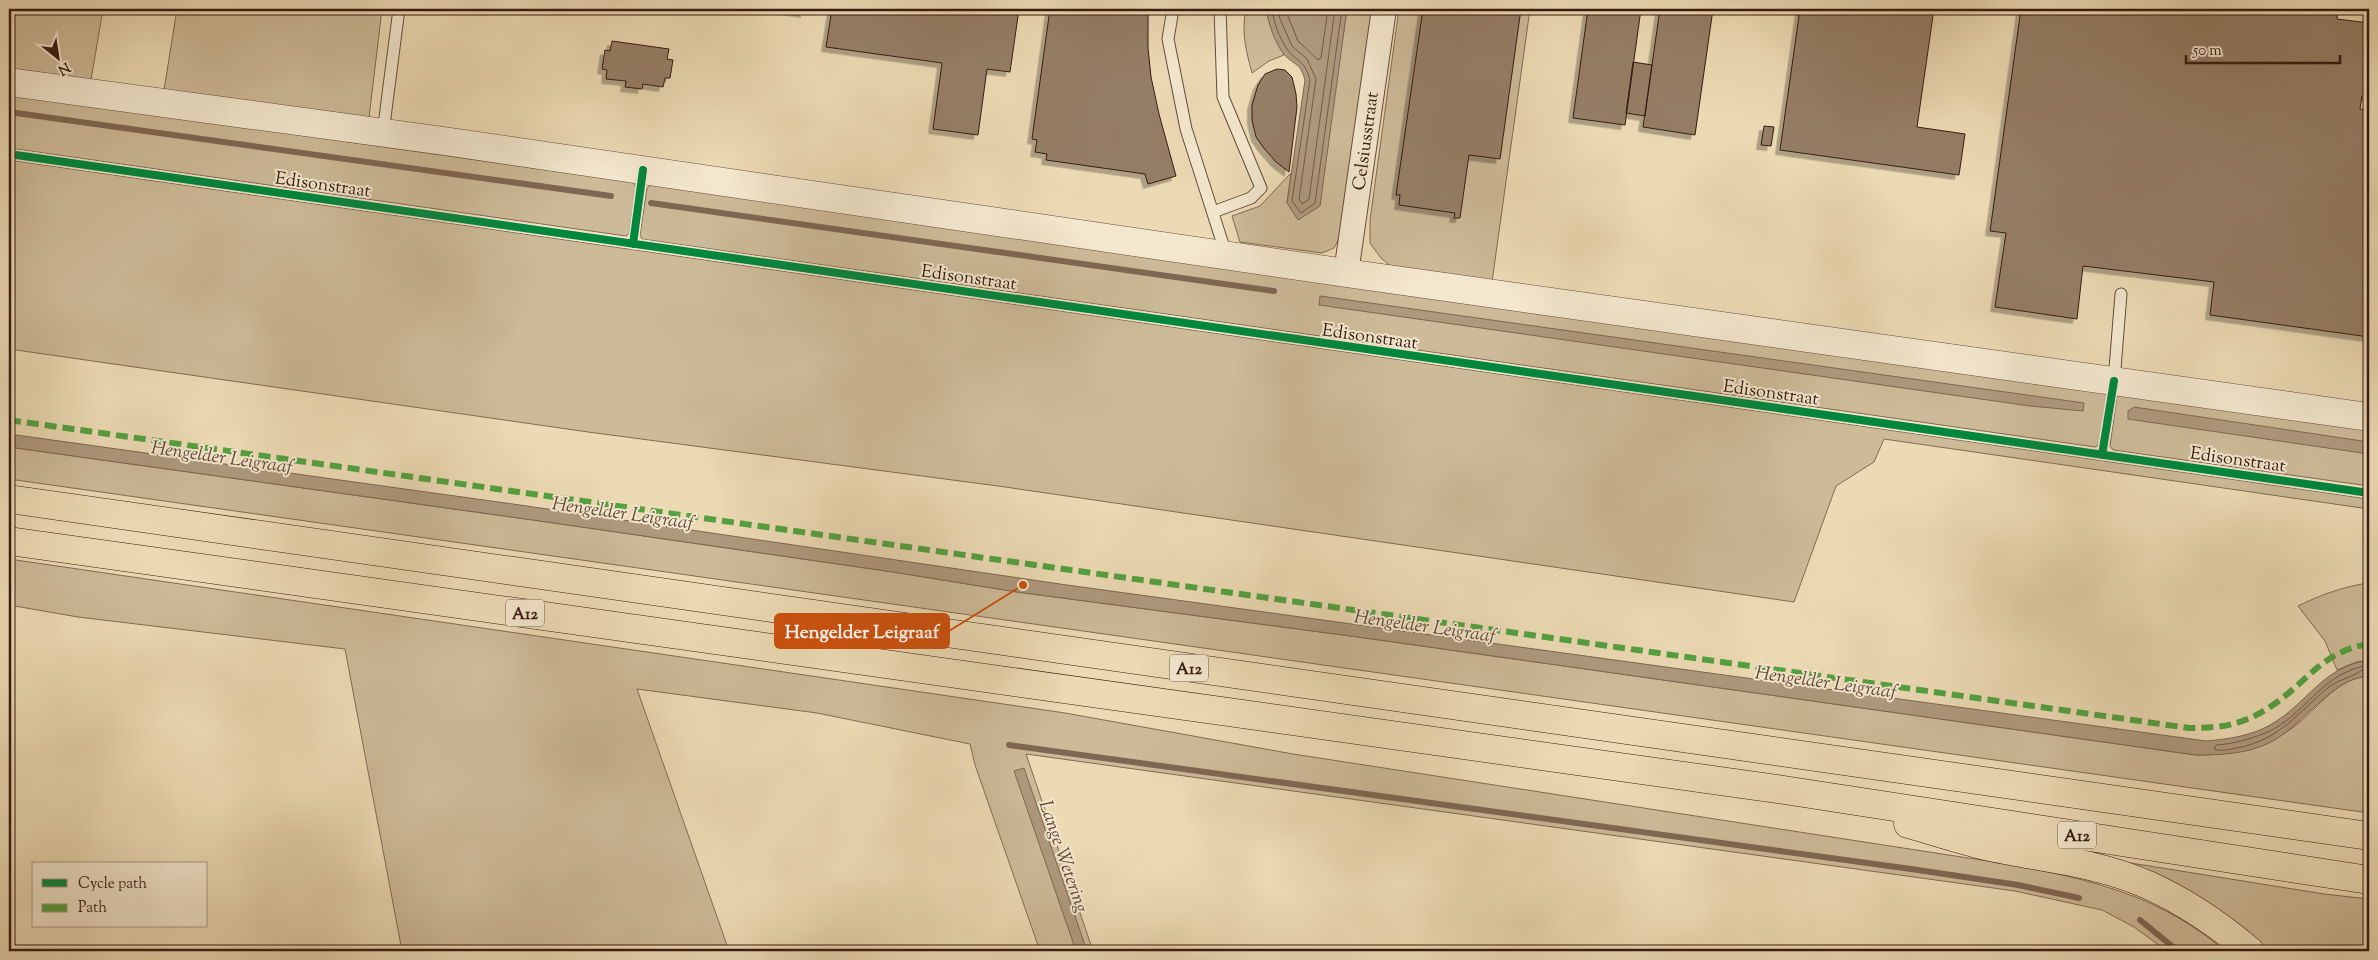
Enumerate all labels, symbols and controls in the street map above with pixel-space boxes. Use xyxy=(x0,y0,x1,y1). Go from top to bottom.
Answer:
north arrow xyxy=(32,32,82,82)
scale bar xyxy=(2186,32,2339,64)
text: 50 m xyxy=(2192,41,2222,62)
text: N xyxy=(54,56,73,79)
street label: Celsiusstraat xyxy=(1347,90,1387,192)
street label: Edisonstraat xyxy=(273,166,372,206)
street label: Edisonstraat xyxy=(919,259,1018,299)
street label: Edisonstraat xyxy=(1320,318,1419,358)
street label: Edisonstraat xyxy=(1721,374,1820,414)
water label: Hengelder Leigraaf xyxy=(149,435,296,482)
street label: Edisonstraat xyxy=(2188,441,2287,481)
water label: Hengelder Leigraaf xyxy=(550,491,697,538)
road number: A12 xyxy=(506,600,544,626)
water label: Hengelder Leigraaf xyxy=(1352,604,1499,651)
callout: Hengelder Leigraaf xyxy=(775,614,949,648)
text: Hengelder Leigraaf xyxy=(785,620,941,647)
road number: A12 xyxy=(1170,654,1208,681)
water label: Hengelder Leigraaf xyxy=(1753,660,1900,707)
water label: Lange Wetering xyxy=(1031,797,1095,917)
road number: A12 xyxy=(2058,822,2096,848)
legend xyxy=(32,862,208,928)
text: Cycle path xyxy=(78,874,147,895)
text: Path xyxy=(78,898,107,919)

